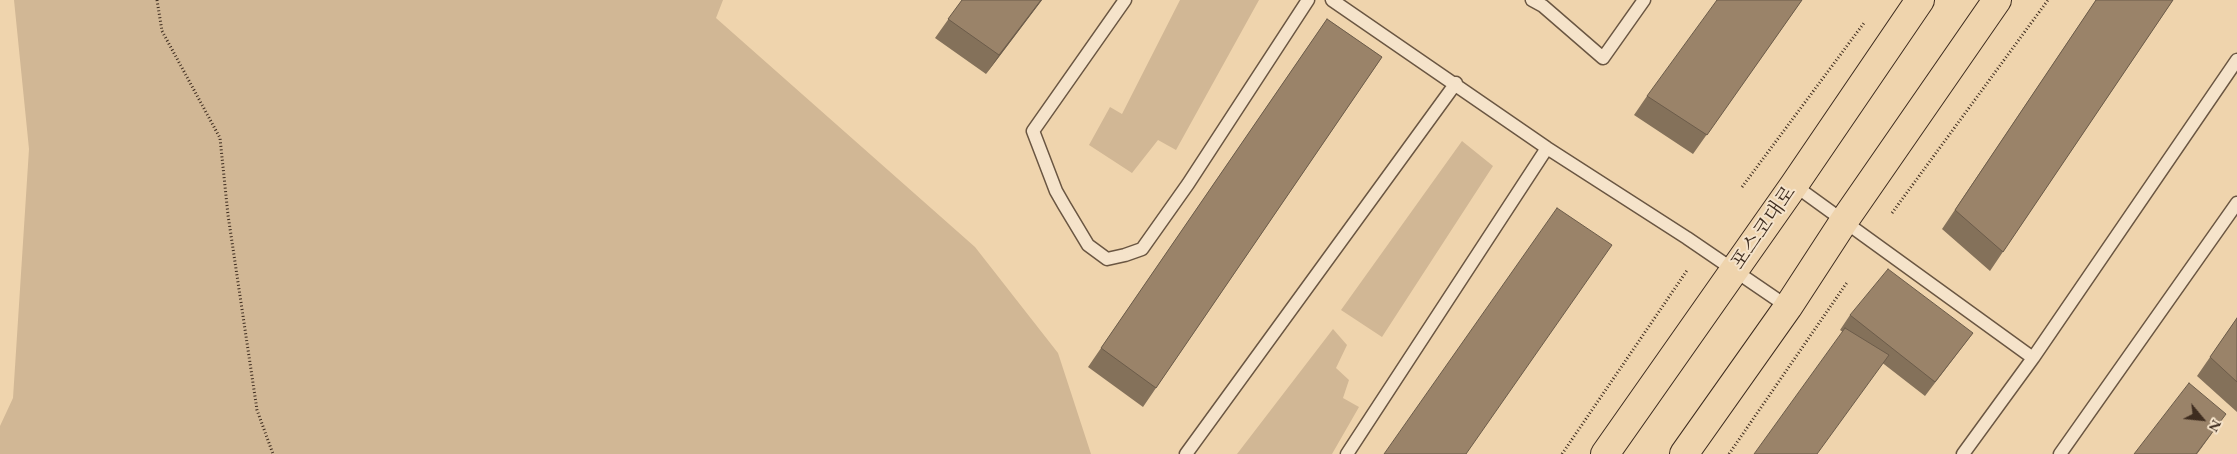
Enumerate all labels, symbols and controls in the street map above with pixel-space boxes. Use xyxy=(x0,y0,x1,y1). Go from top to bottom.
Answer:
street label: 포스코대로 xyxy=(1726,182,1802,274)
north arrow xyxy=(2177,394,2227,444)
text: N xyxy=(2205,417,2226,435)

